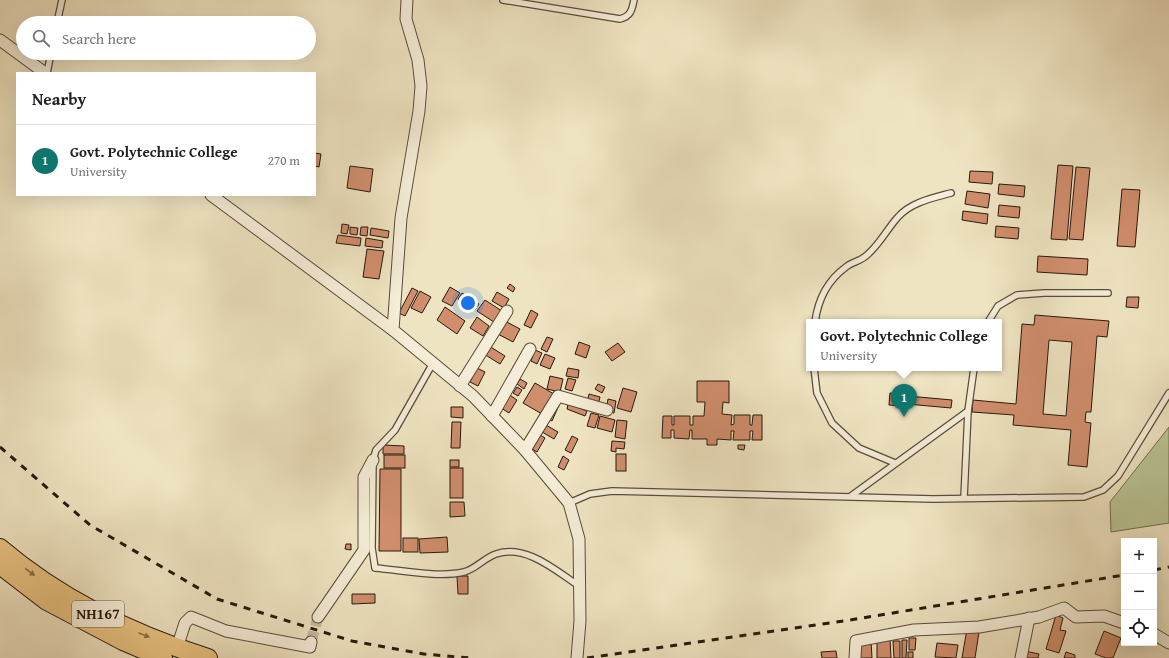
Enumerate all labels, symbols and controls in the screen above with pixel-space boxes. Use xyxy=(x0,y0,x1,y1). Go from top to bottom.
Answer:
search box xyxy=(16,16,316,60)
icon: search xyxy=(30,27,52,49)
text: Search here xyxy=(62,28,136,49)
text: Nearby xyxy=(32,86,86,111)
text: Govt. Polytechnic College xyxy=(70,141,238,162)
text: 1 xyxy=(42,151,48,170)
text: 270 m xyxy=(268,151,300,170)
text: University xyxy=(70,162,127,181)
your location xyxy=(458,293,478,313)
popup xyxy=(806,319,1002,371)
text: Govt. Polytechnic College xyxy=(820,325,988,346)
text: University xyxy=(820,346,877,365)
pin: 1 xyxy=(891,384,917,417)
map controls xyxy=(1121,538,1157,646)
button: + xyxy=(1121,538,1157,574)
one-way arrow xyxy=(25,568,36,576)
button: − xyxy=(1121,574,1157,610)
road number: NH167 xyxy=(72,601,124,627)
button: locate xyxy=(1121,610,1157,646)
one-way arrow xyxy=(138,632,150,638)

